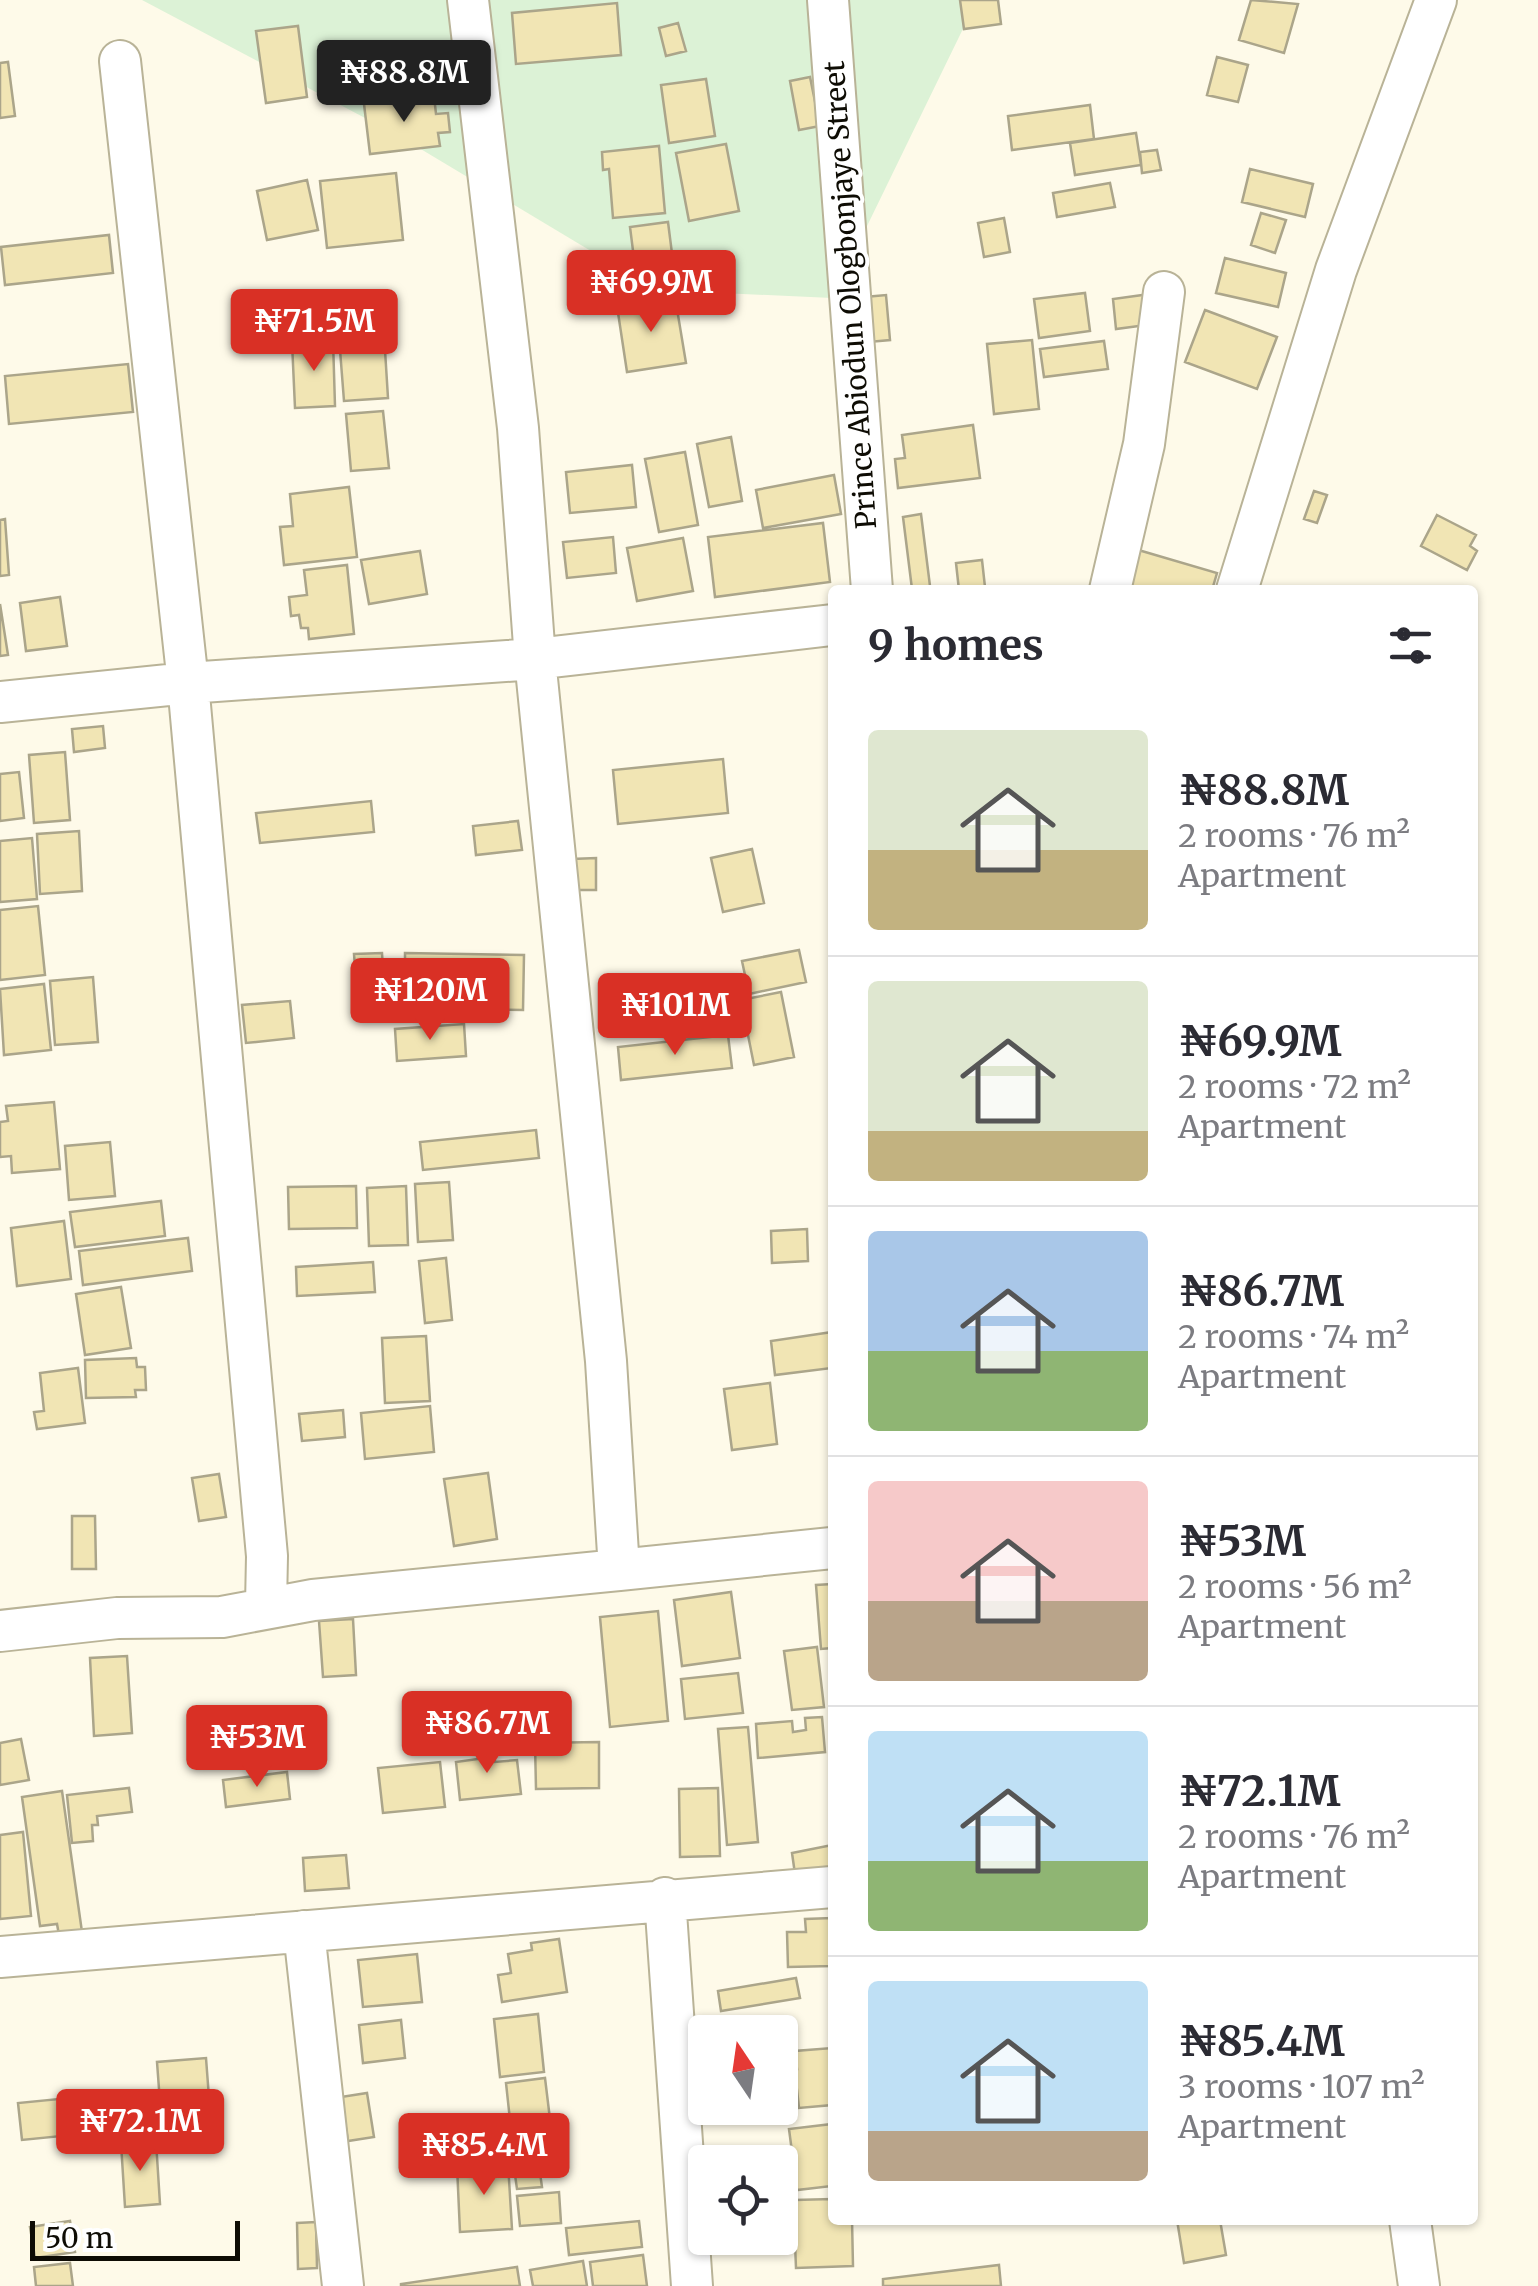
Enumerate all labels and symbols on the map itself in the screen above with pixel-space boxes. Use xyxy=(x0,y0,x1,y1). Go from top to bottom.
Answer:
pin: ₦88.8M xyxy=(323,40,485,125)
street label: Prince Abiodun Ologbonjaye Street xyxy=(816,60,884,530)
pin: ₦69.9M xyxy=(570,250,732,335)
pin: ₦71.5M xyxy=(233,289,395,374)
pin: ₦120M xyxy=(360,958,500,1043)
pin: ₦101M xyxy=(605,973,745,1058)
pin: ₦86.7M xyxy=(406,1691,568,1776)
pin: ₦53M xyxy=(198,1705,316,1790)
north arrow xyxy=(688,2015,798,2125)
pin: ₦72.1M xyxy=(59,2089,221,2174)
pin: ₦85.4M xyxy=(403,2113,565,2198)
scale bar xyxy=(30,2216,240,2260)

